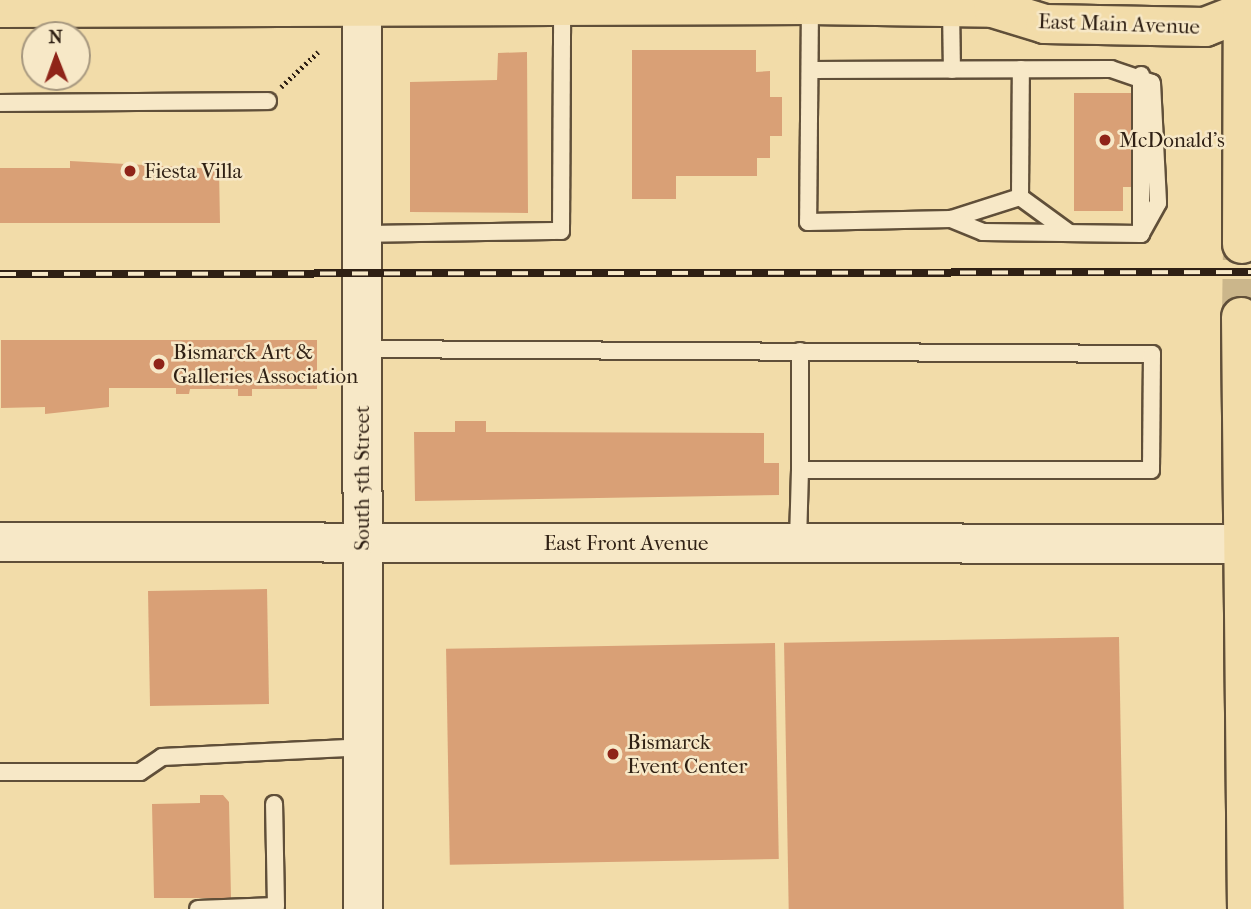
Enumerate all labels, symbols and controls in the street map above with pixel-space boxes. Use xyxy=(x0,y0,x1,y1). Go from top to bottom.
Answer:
street label: East Main Avenue xyxy=(1038,9,1200,39)
north arrow xyxy=(21,21,91,91)
text: N xyxy=(48,26,63,48)
place label: McDonald's xyxy=(1119,127,1225,153)
marker: McDonald's xyxy=(1097,132,1113,148)
place label: Fiesta Villa xyxy=(144,158,242,184)
marker: Fiesta Villa xyxy=(122,163,138,179)
place label: Bismarck Art & Galleries Association xyxy=(173,339,358,389)
marker: Bismarck Art & Galleries Association xyxy=(151,356,167,372)
street label: South 5th Street xyxy=(349,405,375,551)
street label: East Front Avenue xyxy=(544,530,708,556)
place label: Bismarck Event Center xyxy=(627,729,747,779)
marker: Bismarck Event Center xyxy=(605,746,621,762)

